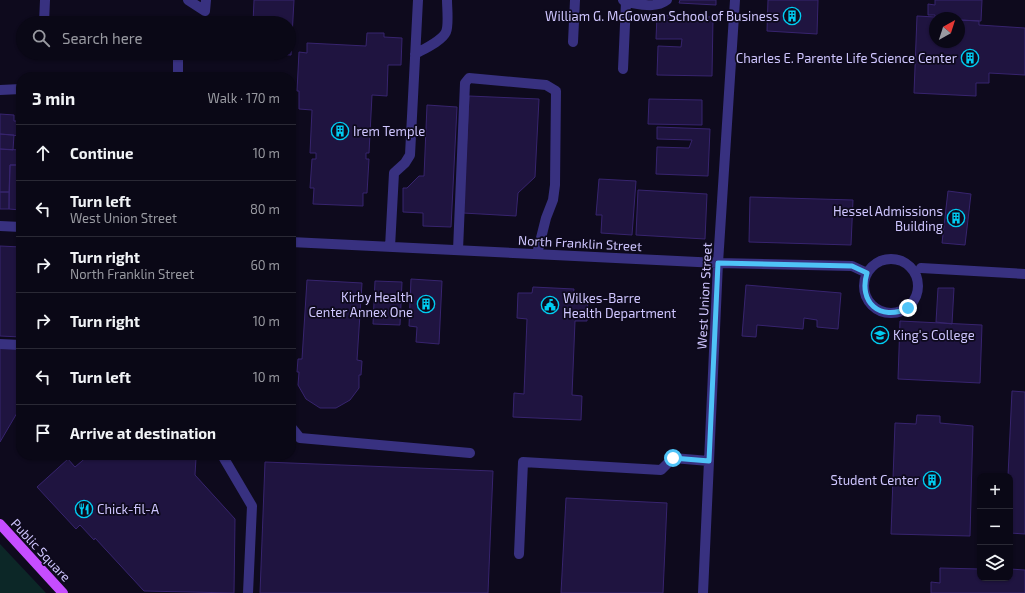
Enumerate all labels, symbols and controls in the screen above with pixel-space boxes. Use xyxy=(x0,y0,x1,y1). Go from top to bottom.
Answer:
building icon: William G. McGowan School of Business xyxy=(782,6,802,26)
place label: William G. McGowan School of Business xyxy=(545,8,779,24)
north arrow xyxy=(929,12,965,48)
search box xyxy=(16,16,296,60)
icon: search xyxy=(30,27,52,49)
text: Search here xyxy=(62,29,143,47)
building icon: Charles E. Parente Life Science Center xyxy=(960,48,980,68)
place label: Charles E. Parente Life Science Center xyxy=(736,50,957,66)
text: 3 min xyxy=(32,88,75,108)
text: Walk · 170 m xyxy=(208,90,280,106)
building icon: Irem Temple xyxy=(330,121,350,141)
place label: Irem Temple xyxy=(353,123,425,139)
icon: ahead xyxy=(32,142,54,164)
text: Continue xyxy=(70,144,133,162)
text: 10 m xyxy=(253,145,280,161)
text: Turn left xyxy=(70,192,131,210)
icon: left xyxy=(32,198,54,220)
text: 80 m xyxy=(250,201,280,217)
place label: Hessel Admissions Building xyxy=(833,203,943,234)
building icon: Hessel Admissions Building xyxy=(946,208,966,228)
text: West Union Street xyxy=(70,210,177,226)
street label: North Franklin Street xyxy=(518,232,642,254)
street label: West Union Street xyxy=(693,242,715,350)
text: Turn right xyxy=(70,248,140,266)
icon: right xyxy=(32,254,54,276)
text: 60 m xyxy=(250,257,280,273)
text: North Franklin Street xyxy=(70,266,194,282)
place label: Kirby Health Center Annex One xyxy=(308,289,413,320)
place label: Wilkes-Barre Health Department xyxy=(563,290,676,321)
building icon: Kirby Health Center Annex One xyxy=(416,294,436,314)
public building icon: Wilkes-Barre Health Department xyxy=(540,295,560,315)
route end xyxy=(899,299,917,317)
icon: right xyxy=(32,310,54,332)
text: Turn right xyxy=(70,312,140,330)
text: 10 m xyxy=(253,313,280,329)
school or university icon: King's College xyxy=(870,325,890,345)
place label: King's College xyxy=(893,327,975,343)
icon: left xyxy=(32,366,54,388)
text: Turn left xyxy=(70,368,131,386)
text: 10 m xyxy=(253,369,280,385)
icon: arrive xyxy=(32,422,54,444)
text: Arrive at destination xyxy=(70,424,216,442)
route start xyxy=(664,449,682,467)
building icon: Student Center xyxy=(922,470,942,490)
place label: Student Center xyxy=(830,472,919,488)
map controls xyxy=(977,473,1013,581)
button: + xyxy=(977,473,1013,509)
restaurant icon: Chick-fil-A xyxy=(74,499,94,519)
place label: Chick-fil-A xyxy=(97,501,159,517)
button: − xyxy=(977,509,1013,545)
street label: Public Square xyxy=(8,515,74,585)
button: layers xyxy=(977,545,1013,581)

